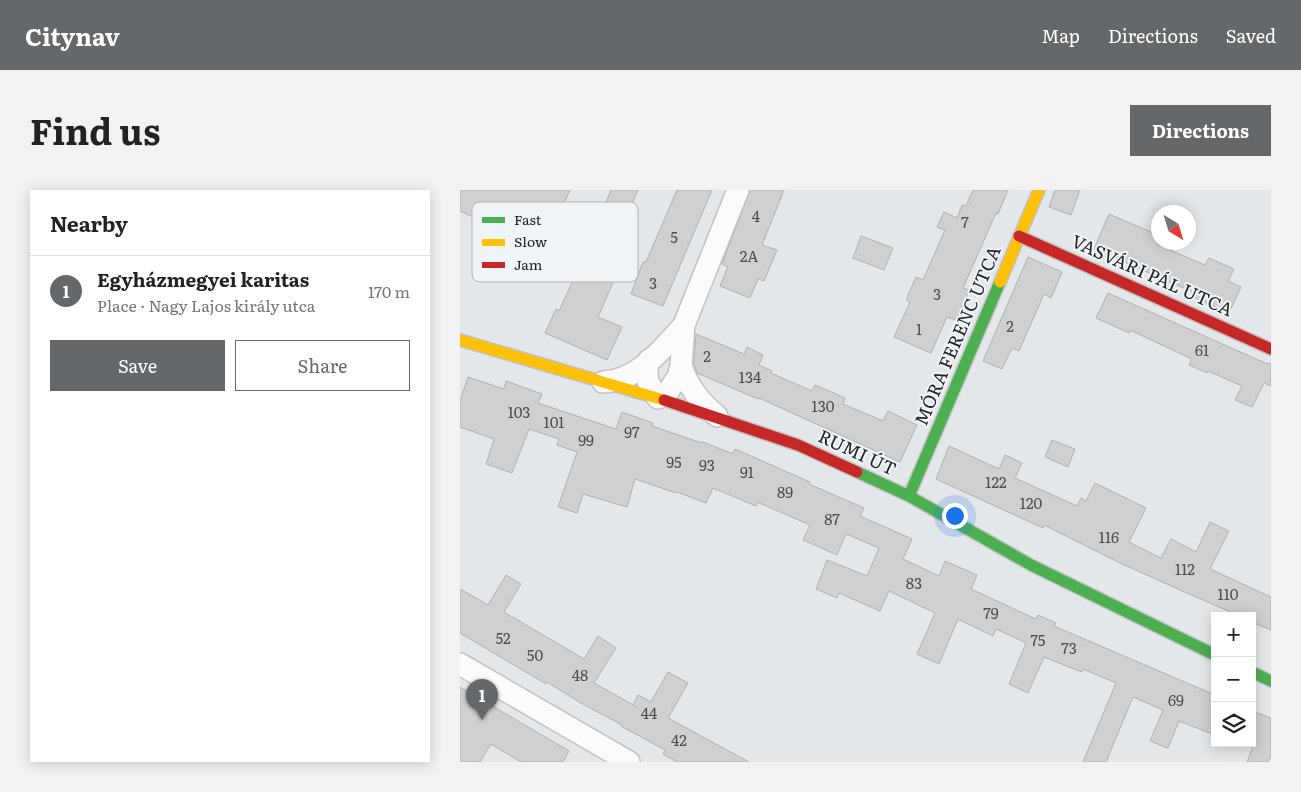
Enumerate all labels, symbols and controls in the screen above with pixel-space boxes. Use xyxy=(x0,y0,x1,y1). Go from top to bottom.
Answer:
text: Citynav xyxy=(25,18,120,53)
text: Map xyxy=(1042,22,1080,49)
text: Directions xyxy=(1108,22,1198,49)
text: Saved xyxy=(1226,22,1276,49)
text: Find us xyxy=(30,104,160,156)
button: Directions xyxy=(1130,105,1271,156)
legend xyxy=(472,202,638,282)
house number: 4 xyxy=(752,204,760,227)
north arrow xyxy=(1151,205,1196,250)
text: Nearby xyxy=(50,207,128,238)
text: Fast xyxy=(514,209,542,229)
house number: 7 xyxy=(961,210,969,233)
house number: 5 xyxy=(670,225,678,248)
street label: VASVÁRI PÁL UTCA xyxy=(1067,227,1238,322)
text: Slow xyxy=(514,231,547,251)
street label: MÓRA FERENC UTCA xyxy=(907,241,1007,429)
house number: 2A xyxy=(740,244,758,267)
text: Jam xyxy=(514,254,543,274)
text: Egyházmegyei karitas xyxy=(97,265,309,293)
house number: 3 xyxy=(649,271,657,294)
text: 1 xyxy=(63,279,69,303)
text: 170 m xyxy=(368,279,410,303)
house number: 3 xyxy=(933,282,941,305)
text: Place · Nagy Lajos király utca xyxy=(97,293,315,317)
house number: 2 xyxy=(1006,314,1014,337)
house number: 1 xyxy=(916,317,922,340)
house number: 61 xyxy=(1195,338,1209,361)
button: Save xyxy=(50,340,225,391)
button: Share xyxy=(235,340,410,391)
house number: 2 xyxy=(703,344,711,367)
house number: 134 xyxy=(739,365,761,388)
house number: 130 xyxy=(812,394,835,417)
house number: 103 xyxy=(508,400,530,423)
house number: 101 xyxy=(544,410,564,433)
house number: 97 xyxy=(624,420,640,443)
street label: RUMI ÚT xyxy=(814,422,901,481)
house number: 99 xyxy=(578,428,594,451)
house number: 95 xyxy=(666,450,682,473)
house number: 93 xyxy=(699,453,715,476)
house number: 91 xyxy=(740,460,754,483)
house number: 122 xyxy=(985,470,1007,493)
house number: 89 xyxy=(777,480,793,503)
house number: 120 xyxy=(1020,491,1043,514)
your location xyxy=(942,503,968,529)
house number: 87 xyxy=(824,507,840,530)
house number: 116 xyxy=(1099,525,1119,548)
house number: 112 xyxy=(1175,557,1195,580)
house number: 83 xyxy=(906,571,922,594)
house number: 110 xyxy=(1218,582,1239,605)
house number: 79 xyxy=(983,601,999,624)
map controls xyxy=(1211,612,1256,747)
button: + xyxy=(1211,612,1256,657)
house number: 52 xyxy=(495,626,511,649)
house number: 75 xyxy=(1031,628,1046,651)
house number: 73 xyxy=(1061,636,1077,659)
house number: 50 xyxy=(527,643,543,666)
button: − xyxy=(1211,657,1256,702)
house number: 48 xyxy=(572,663,588,686)
pin: 1 xyxy=(466,679,498,720)
house number: 69 xyxy=(1168,688,1184,711)
house number: 44 xyxy=(641,701,657,724)
button: layers xyxy=(1211,702,1256,747)
house number: 42 xyxy=(671,728,687,751)

